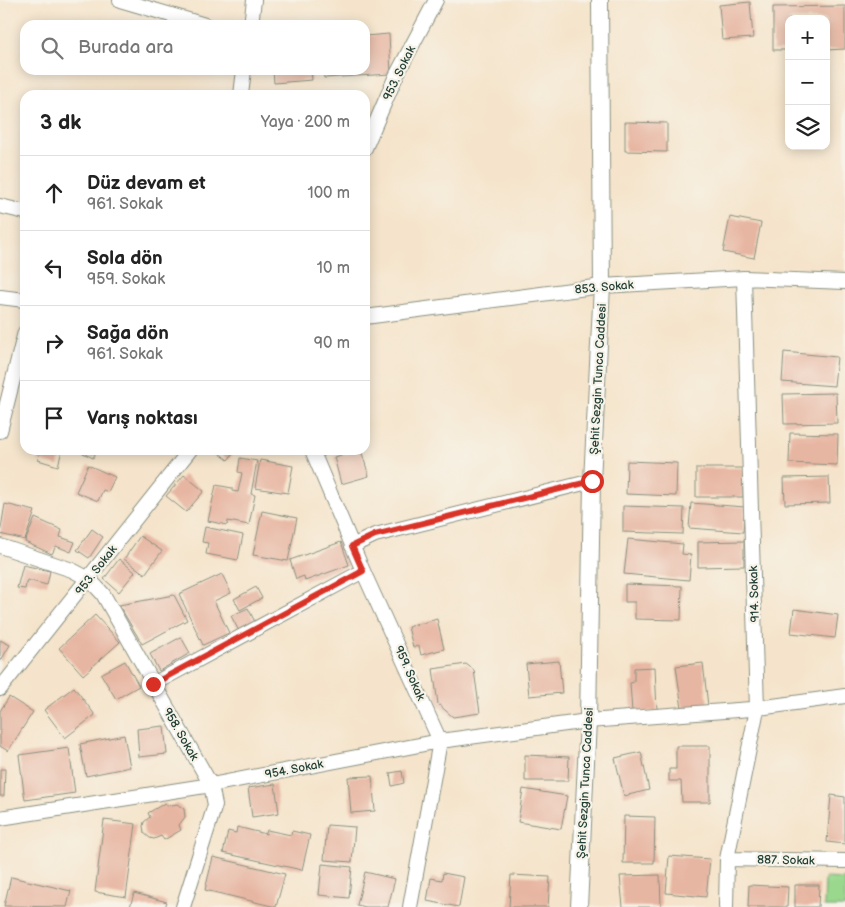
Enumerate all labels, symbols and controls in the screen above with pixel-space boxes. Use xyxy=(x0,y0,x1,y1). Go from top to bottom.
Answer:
map controls xyxy=(785,15,830,150)
button: + xyxy=(785,15,830,60)
search box xyxy=(20,20,370,75)
icon: search xyxy=(38,34,66,62)
text: Burada ara xyxy=(78,36,174,59)
street label: 953. Sokak xyxy=(380,43,419,103)
button: − xyxy=(785,60,830,105)
button: layers xyxy=(785,105,830,150)
text: 3 dk xyxy=(40,110,81,135)
text: Yaya · 200 m xyxy=(261,113,350,132)
text: Düz devam et xyxy=(87,172,206,195)
icon: ahead xyxy=(40,179,68,207)
text: 100 m xyxy=(307,184,350,203)
text: 961. Sokak xyxy=(87,195,163,214)
text: Sola dön xyxy=(87,247,163,270)
icon: left xyxy=(40,254,68,282)
text: 10 m xyxy=(317,259,350,278)
text: 959. Sokak xyxy=(87,270,165,289)
street label: 853. Sokak xyxy=(574,277,634,298)
street label: Şehit Sezgin Tunca Caddesi xyxy=(587,303,610,455)
text: Sağa dön xyxy=(87,322,169,345)
icon: right xyxy=(40,329,68,357)
text: 90 m xyxy=(314,334,350,353)
text: 961. Sokak xyxy=(87,345,163,364)
icon: arrive xyxy=(40,404,68,432)
text: Varış noktası xyxy=(87,407,198,430)
route start xyxy=(581,470,604,493)
street label: 953. Sokak xyxy=(72,542,121,598)
street label: 914. Sokak xyxy=(746,565,763,623)
street label: 959. Sokak xyxy=(391,643,428,703)
route end xyxy=(142,673,165,696)
street label: 958. Sokak xyxy=(159,705,202,763)
street label: Şehit Sezgin Tunca Caddesi xyxy=(574,707,597,859)
street label: 954. Sokak xyxy=(264,756,325,782)
street label: 887. Sokak xyxy=(757,852,815,869)

